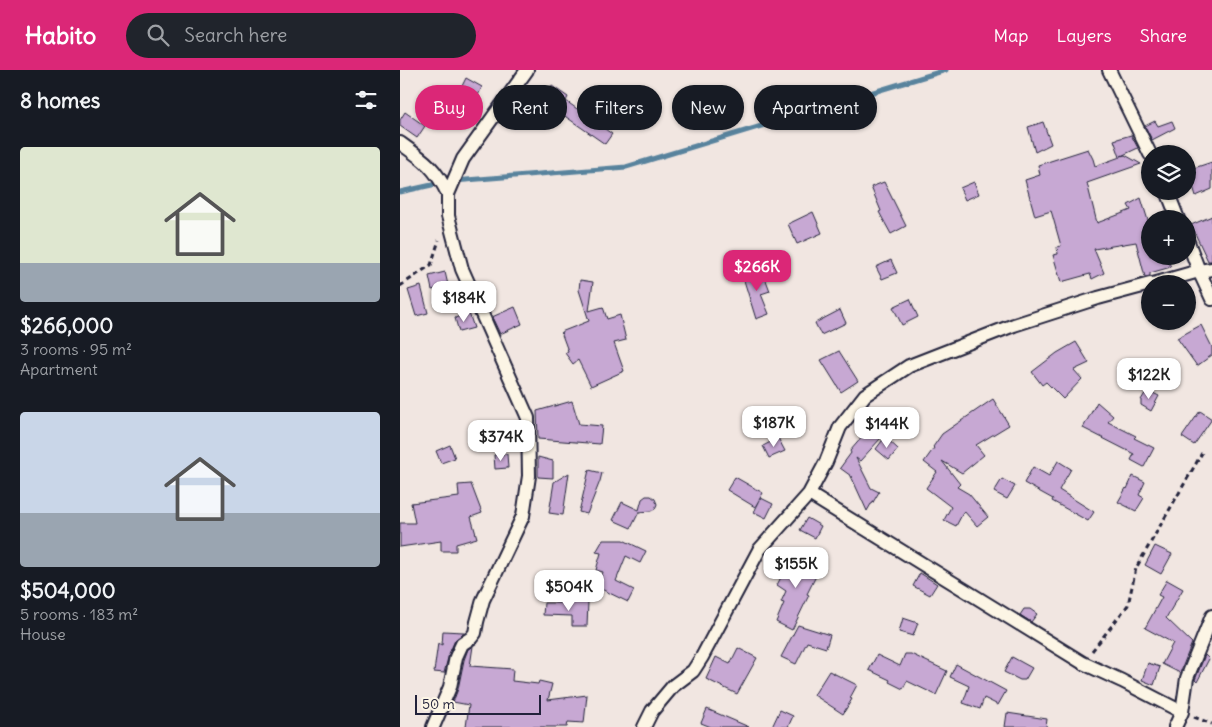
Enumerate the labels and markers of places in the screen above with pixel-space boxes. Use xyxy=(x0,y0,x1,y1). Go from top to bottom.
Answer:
pin: $266K xyxy=(722,250,792,292)
pin: $184K xyxy=(429,280,499,323)
pin: $122K xyxy=(1114,358,1184,400)
pin: $187K xyxy=(739,406,809,448)
pin: $144K xyxy=(852,406,922,449)
pin: $374K xyxy=(466,420,536,462)
pin: $155K xyxy=(761,546,831,589)
pin: $504K xyxy=(534,570,604,612)

